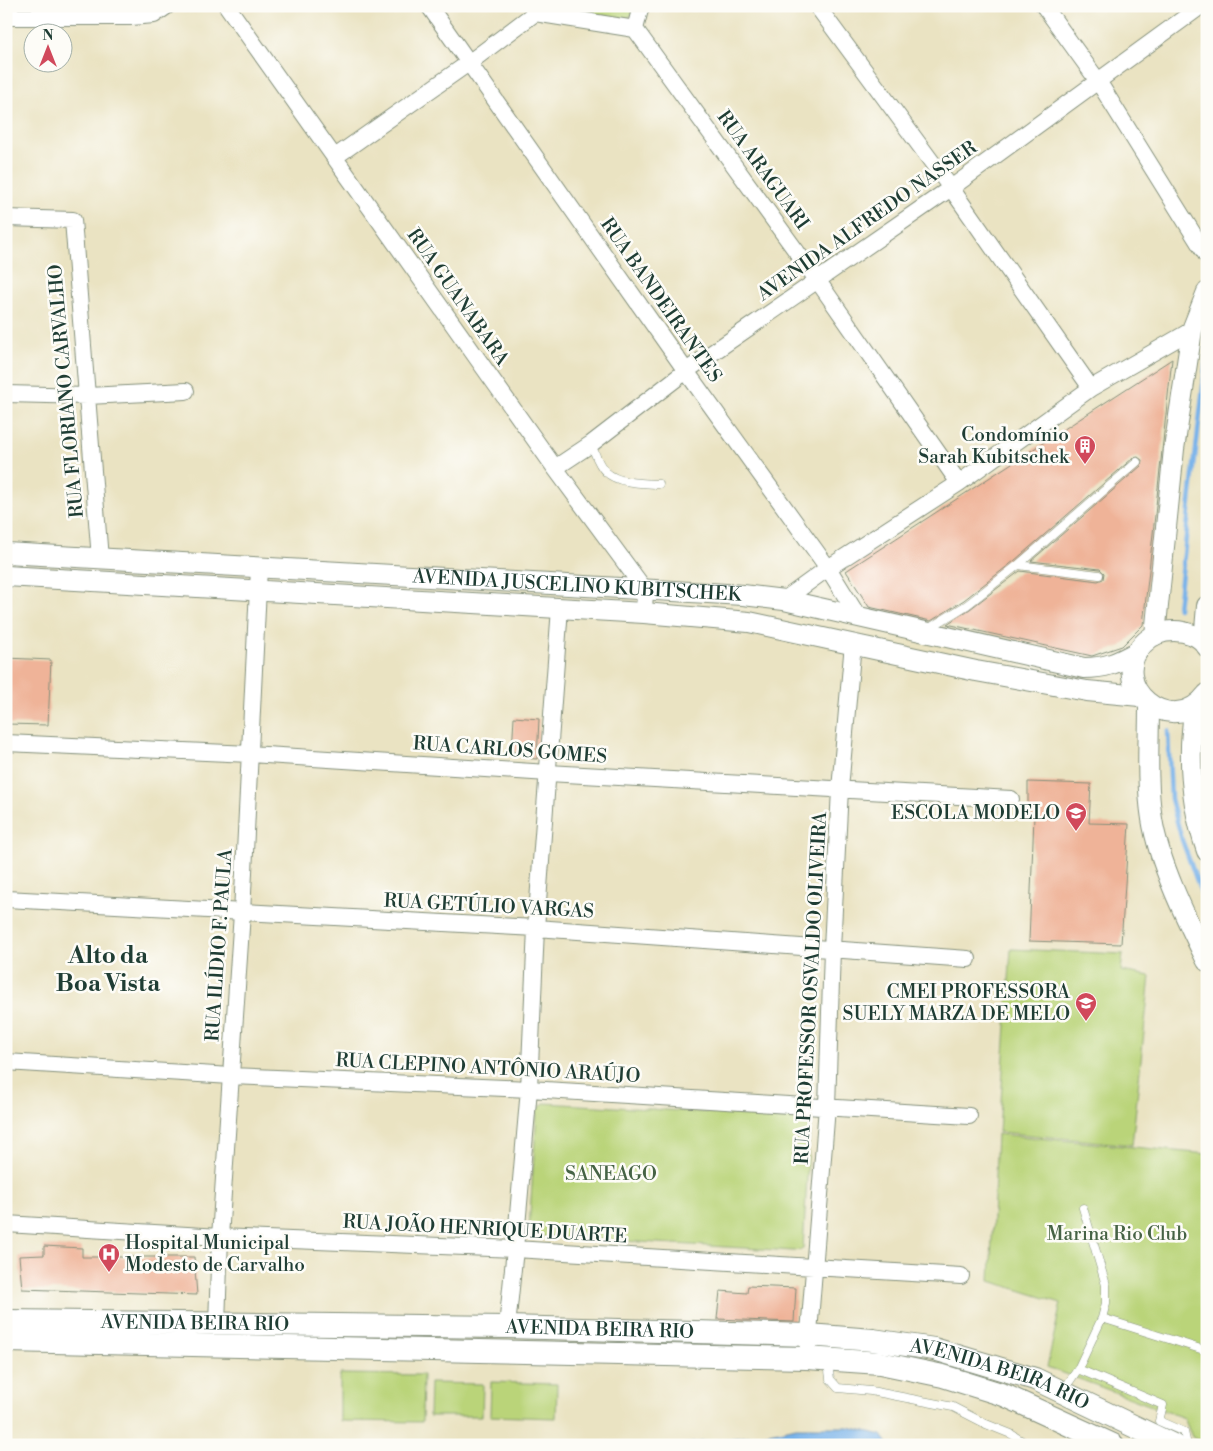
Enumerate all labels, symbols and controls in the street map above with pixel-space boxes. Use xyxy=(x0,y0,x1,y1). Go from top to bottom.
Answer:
north arrow xyxy=(22,22,72,72)
text: N xyxy=(42,27,54,45)
street label: RUA ARAGUARI xyxy=(712,106,814,234)
street label: AVENIDA ALFREDO NASSER xyxy=(752,135,982,307)
street label: RUA BANDEIRANTES xyxy=(595,213,727,387)
street label: RUA GUANABARA xyxy=(402,224,515,371)
street label: RUA FLORIANO CARVALHO xyxy=(43,263,89,519)
place label: Condomínio Sarah Kubitschek xyxy=(918,423,1070,469)
building icon: Condomínio Sarah Kubitschek xyxy=(1073,434,1097,465)
street label: AVENIDA JUSCELINO KUBITSCHEK xyxy=(411,564,743,607)
street label: RUA CARLOS GOMES xyxy=(412,731,608,769)
place label: ESCOLA MODELO xyxy=(891,801,1060,825)
school or university icon: ESCOLA MODELO xyxy=(1064,801,1088,832)
street label: RUA PROFESSOR OSVALDO OLIVEIRA xyxy=(790,810,832,1165)
street label: RUA ILÍDIO F. PAULA xyxy=(199,847,238,1042)
street label: RUA GETÚLIO VARGAS xyxy=(383,888,595,923)
district label: Alto da Boa Vista xyxy=(56,941,161,999)
place label: CMEI PROFESSORA SUELY MARZA DE MELO xyxy=(843,980,1071,1026)
school or university icon: CMEI PROFESSORA SUELY MARZA DE MELO xyxy=(1074,991,1098,1022)
street label: RUA CLEPINO ANTÔNIO ARAÚJO xyxy=(335,1047,641,1088)
park label: SANEAGO xyxy=(565,1162,657,1186)
street label: RUA JOÃO HENRIQUE DUARTE xyxy=(342,1208,628,1248)
park label: Marina Rio Club xyxy=(1047,1222,1187,1246)
place label: Hospital Municipal Modesto de Carvalho xyxy=(125,1231,305,1277)
hospital icon: Hospital Municipal Modesto de Carvalho xyxy=(97,1242,121,1273)
street label: AVENIDA BEIRA RIO xyxy=(100,1310,289,1336)
street label: AVENIDA BEIRA RIO xyxy=(504,1315,695,1344)
street label: AVENIDA BEIRA RIO xyxy=(907,1333,1093,1415)

